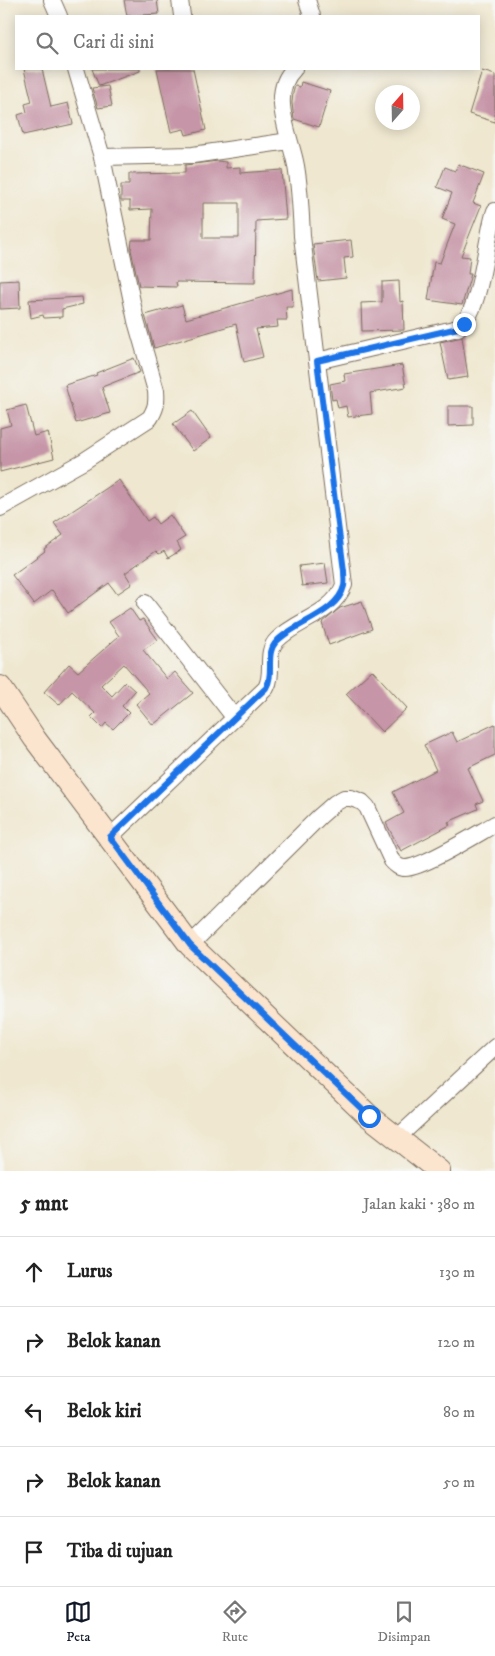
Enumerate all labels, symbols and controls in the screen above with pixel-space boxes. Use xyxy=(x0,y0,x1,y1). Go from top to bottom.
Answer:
search box xyxy=(15,15,480,70)
icon: search xyxy=(33,29,61,57)
text: Cari di sini xyxy=(73,31,154,54)
north arrow xyxy=(375,85,420,130)
route end xyxy=(453,313,476,336)
route start xyxy=(358,1105,381,1128)
text: 5 mnt xyxy=(20,1191,68,1217)
text: Jalan kaki · 380 m xyxy=(363,1194,475,1214)
icon: ahead xyxy=(20,1258,48,1286)
text: Lurus xyxy=(67,1260,112,1283)
text: 130 m xyxy=(439,1262,475,1282)
icon: right xyxy=(20,1328,48,1356)
text: Belok kanan xyxy=(67,1330,161,1353)
text: 120 m xyxy=(437,1332,475,1352)
icon: left xyxy=(20,1398,48,1426)
text: Belok kiri xyxy=(67,1400,141,1423)
text: 80 m xyxy=(443,1402,475,1422)
icon: right xyxy=(20,1468,48,1496)
text: Belok kanan xyxy=(67,1470,161,1493)
text: 50 m xyxy=(443,1472,475,1492)
icon: arrive xyxy=(20,1538,48,1566)
text: Tiba di tujuan xyxy=(67,1540,173,1563)
tab: Peta xyxy=(64,1598,92,1646)
tab: Rute xyxy=(221,1598,249,1646)
tab: Disimpan xyxy=(378,1598,431,1646)

